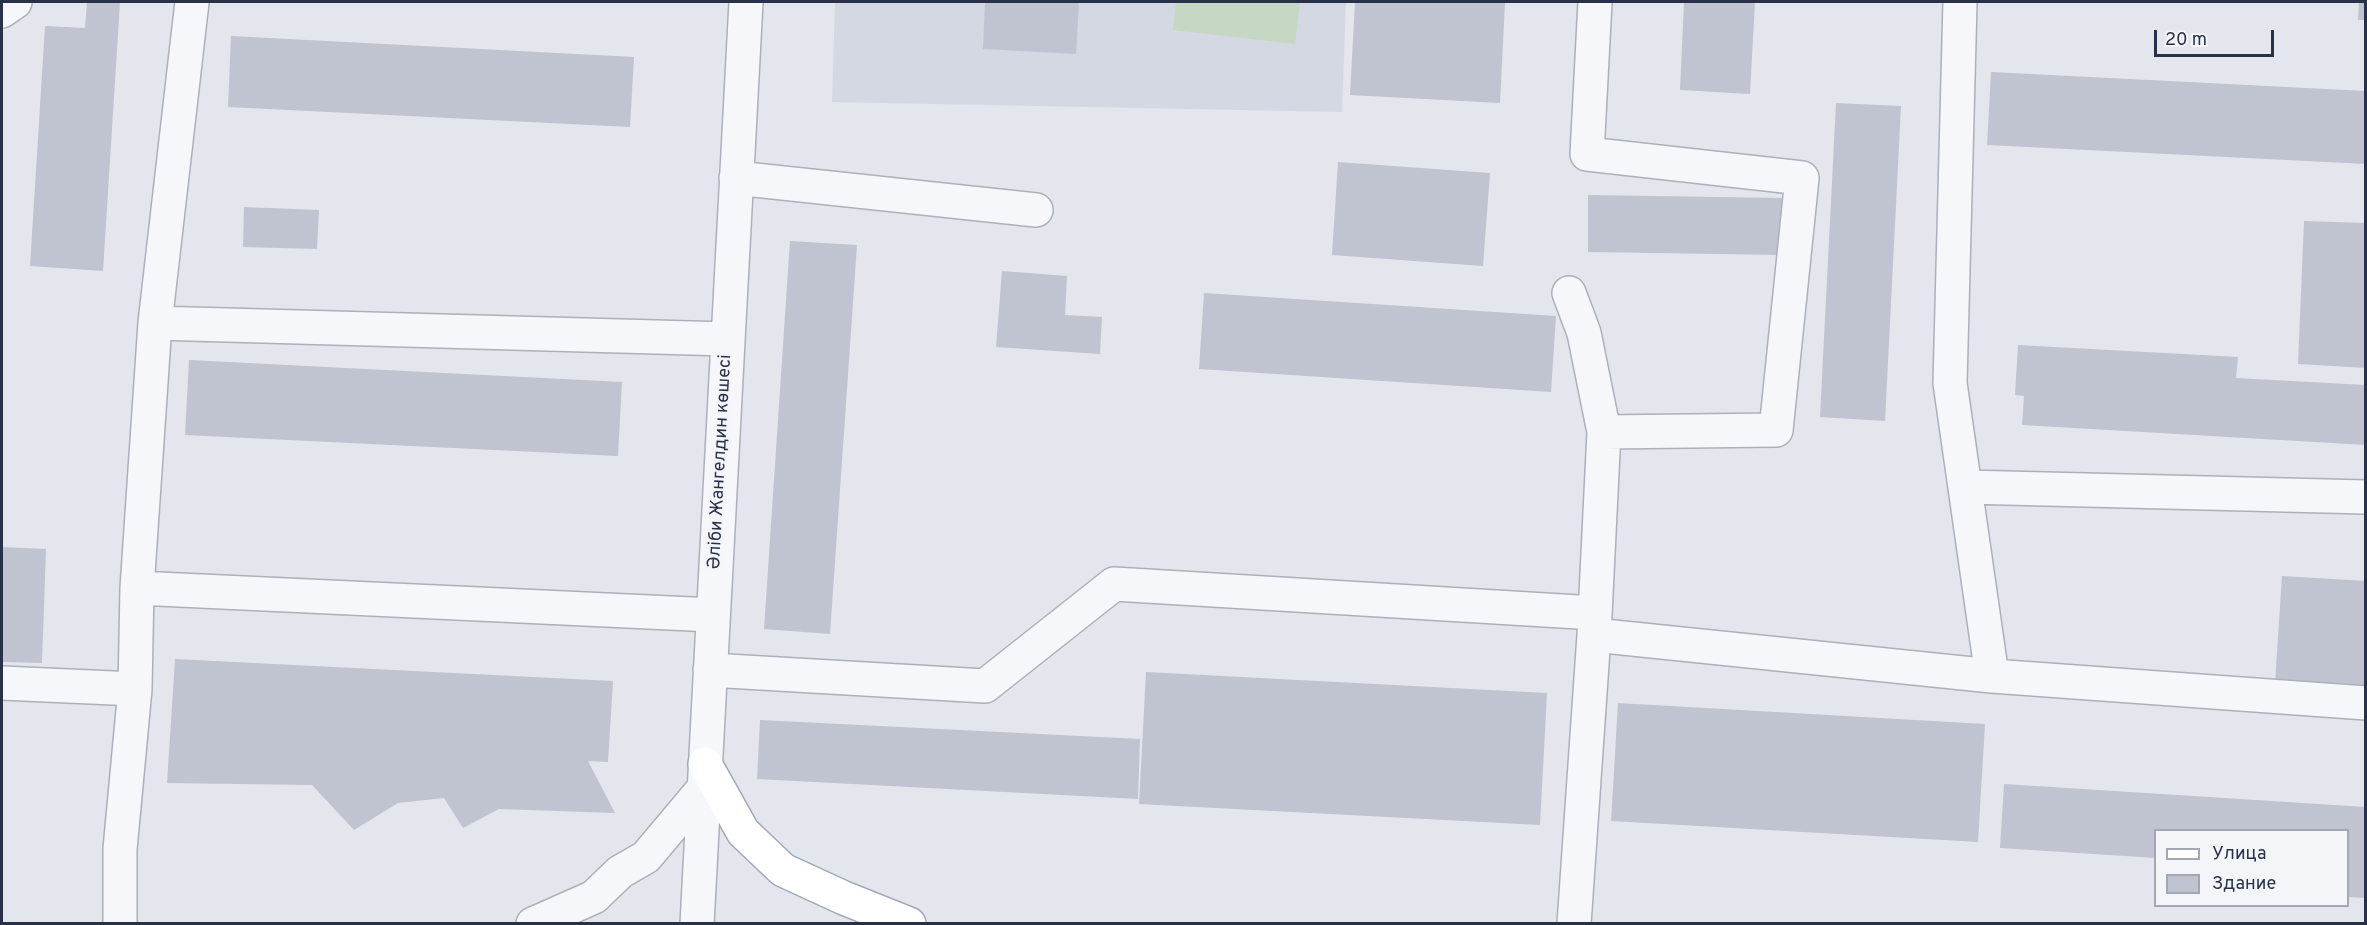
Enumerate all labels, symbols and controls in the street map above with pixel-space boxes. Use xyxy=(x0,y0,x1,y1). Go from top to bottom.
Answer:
scale bar xyxy=(2157,18,2277,56)
text: 20 m xyxy=(2165,29,2207,52)
street label: Әліби Жангелдин көшесі xyxy=(705,354,737,570)
legend xyxy=(2154,829,2349,907)
text: Улица xyxy=(2212,843,2266,866)
text: Здание xyxy=(2212,873,2276,896)

